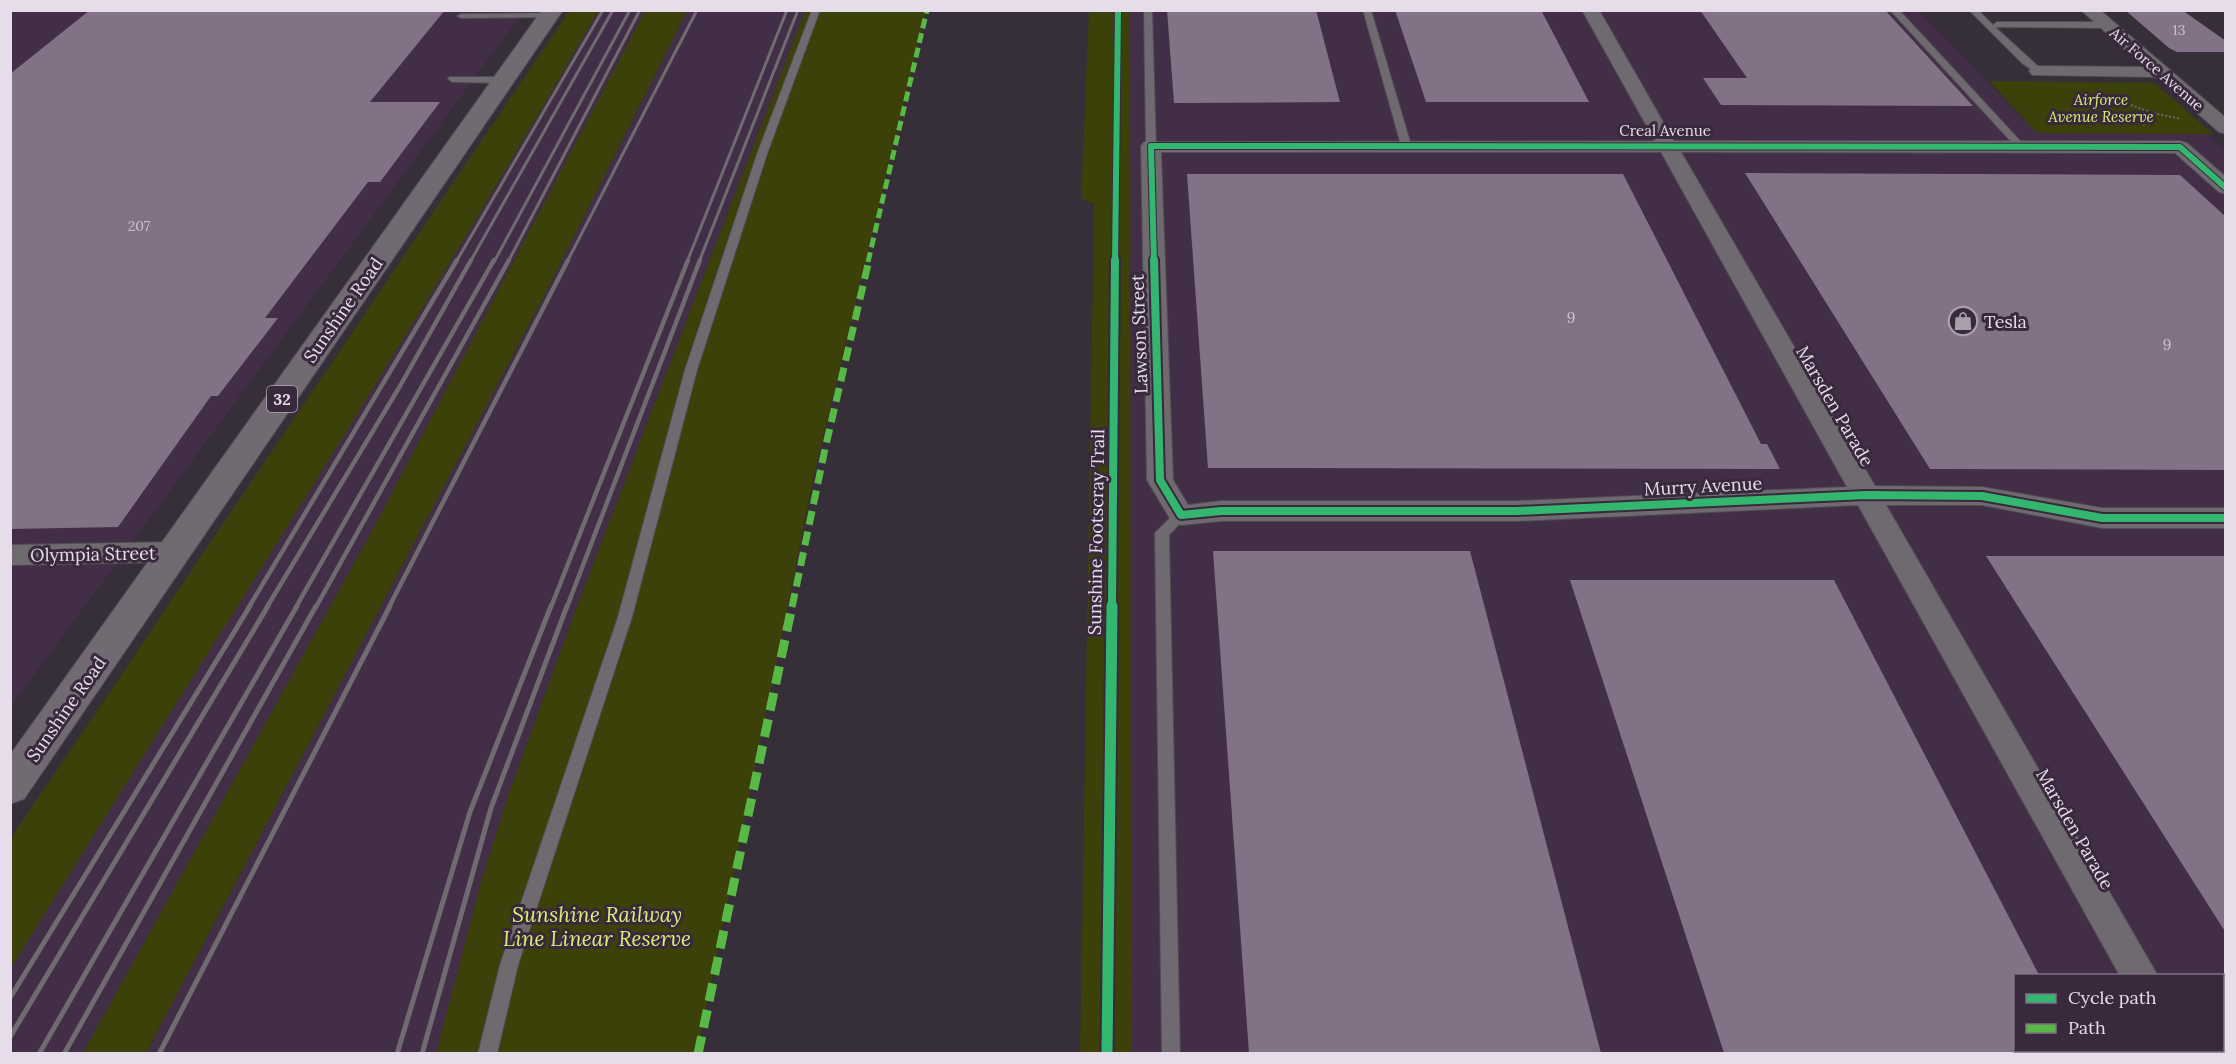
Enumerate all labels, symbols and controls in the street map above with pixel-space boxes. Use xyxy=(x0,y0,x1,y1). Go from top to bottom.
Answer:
house number: 13 xyxy=(2173,21,2186,39)
street label: Air Force Avenue xyxy=(2105,22,2208,115)
park label: Airforce Avenue Reserve xyxy=(2047,90,2154,126)
street label: Creal Avenue xyxy=(1619,121,1711,140)
house number: 207 xyxy=(128,217,151,235)
street label: Sunshine Road xyxy=(298,253,388,367)
street label: Lawson Street xyxy=(1125,274,1153,394)
shop icon: Tesla xyxy=(1947,305,1979,337)
house number: 9 xyxy=(1567,308,1575,327)
place label: Tesla xyxy=(1984,310,2027,333)
house number: 9 xyxy=(2163,335,2171,354)
street label: Marsden Parade xyxy=(1791,342,1879,471)
road number: 32 xyxy=(267,386,297,412)
street label: Sunshine Footscray Trail xyxy=(1083,429,1109,635)
street label: Murry Avenue xyxy=(1643,471,1763,501)
street label: Olympia Street xyxy=(30,541,156,567)
street label: Sunshine Road xyxy=(21,652,111,766)
street label: Marsden Parade xyxy=(2031,765,2119,894)
park label: Sunshine Railway Line Linear Reserve xyxy=(503,901,691,952)
legend xyxy=(2014,974,2224,1052)
text: Cycle path xyxy=(2068,986,2157,1009)
text: Path xyxy=(2068,1016,2106,1039)

